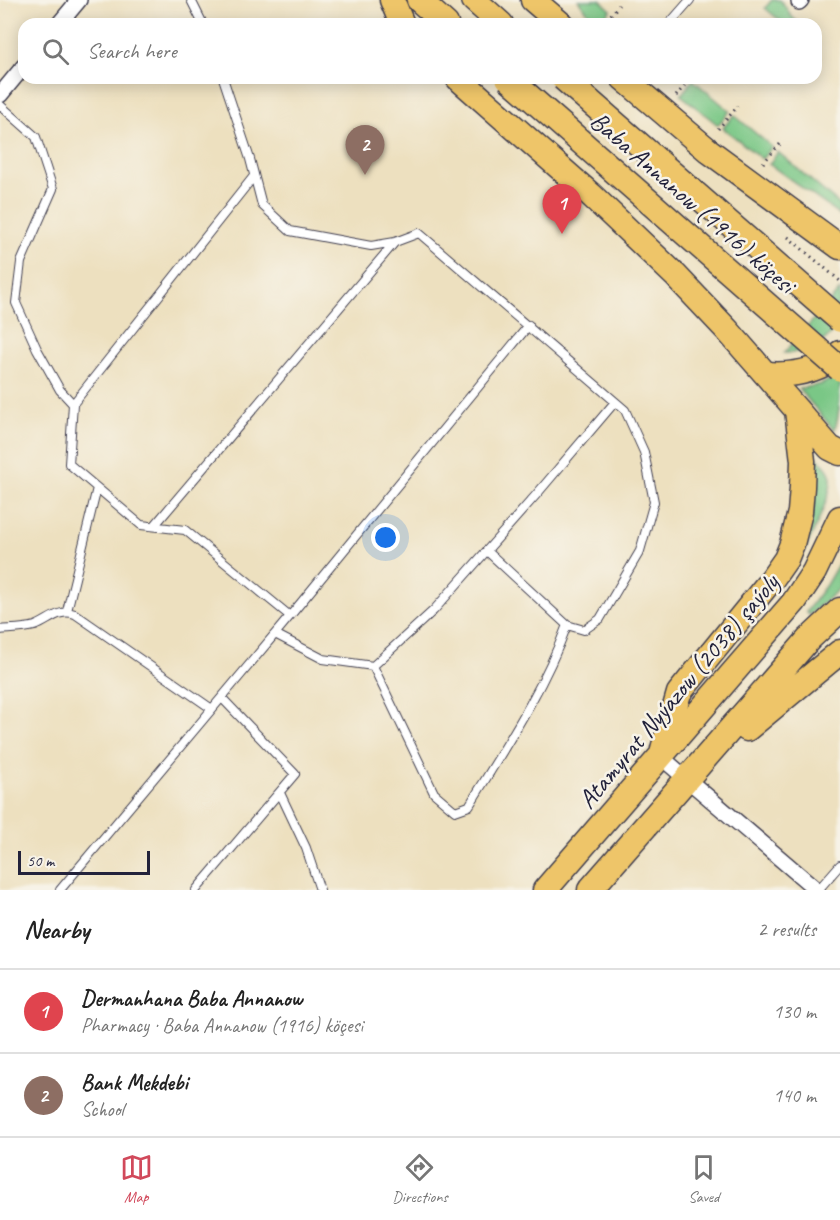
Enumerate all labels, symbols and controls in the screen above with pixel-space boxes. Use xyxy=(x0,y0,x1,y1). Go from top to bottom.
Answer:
search box xyxy=(18,18,822,84)
icon: search xyxy=(39,35,72,68)
text: Search here xyxy=(87,37,177,65)
street label: Baba Annanow (1916) köçesi xyxy=(583,104,804,302)
pin: 2 xyxy=(346,126,385,175)
pin: 1 xyxy=(542,184,582,234)
your location xyxy=(371,523,400,552)
street label: Atamyrat Nyýazow (2038) şaýoly xyxy=(571,566,788,815)
scale bar xyxy=(18,848,150,876)
text: 50 m xyxy=(27,851,54,871)
text: Nearby xyxy=(24,913,89,946)
text: 2 results xyxy=(757,917,816,942)
text: Dermanhana Baba Annanow xyxy=(81,985,302,1013)
text: 1 xyxy=(39,999,48,1024)
text: 130 m xyxy=(773,999,816,1024)
text: Pharmacy · Baba Annanow (1916) köçesi xyxy=(81,1013,363,1038)
text: Bank Mekdebi xyxy=(81,1069,188,1097)
text: 2 xyxy=(39,1083,48,1108)
text: 140 m xyxy=(773,1083,816,1108)
text: School xyxy=(81,1097,124,1122)
tab: Map xyxy=(120,1151,153,1207)
tab: Directions xyxy=(392,1151,448,1207)
tab: Saved xyxy=(687,1151,720,1207)

